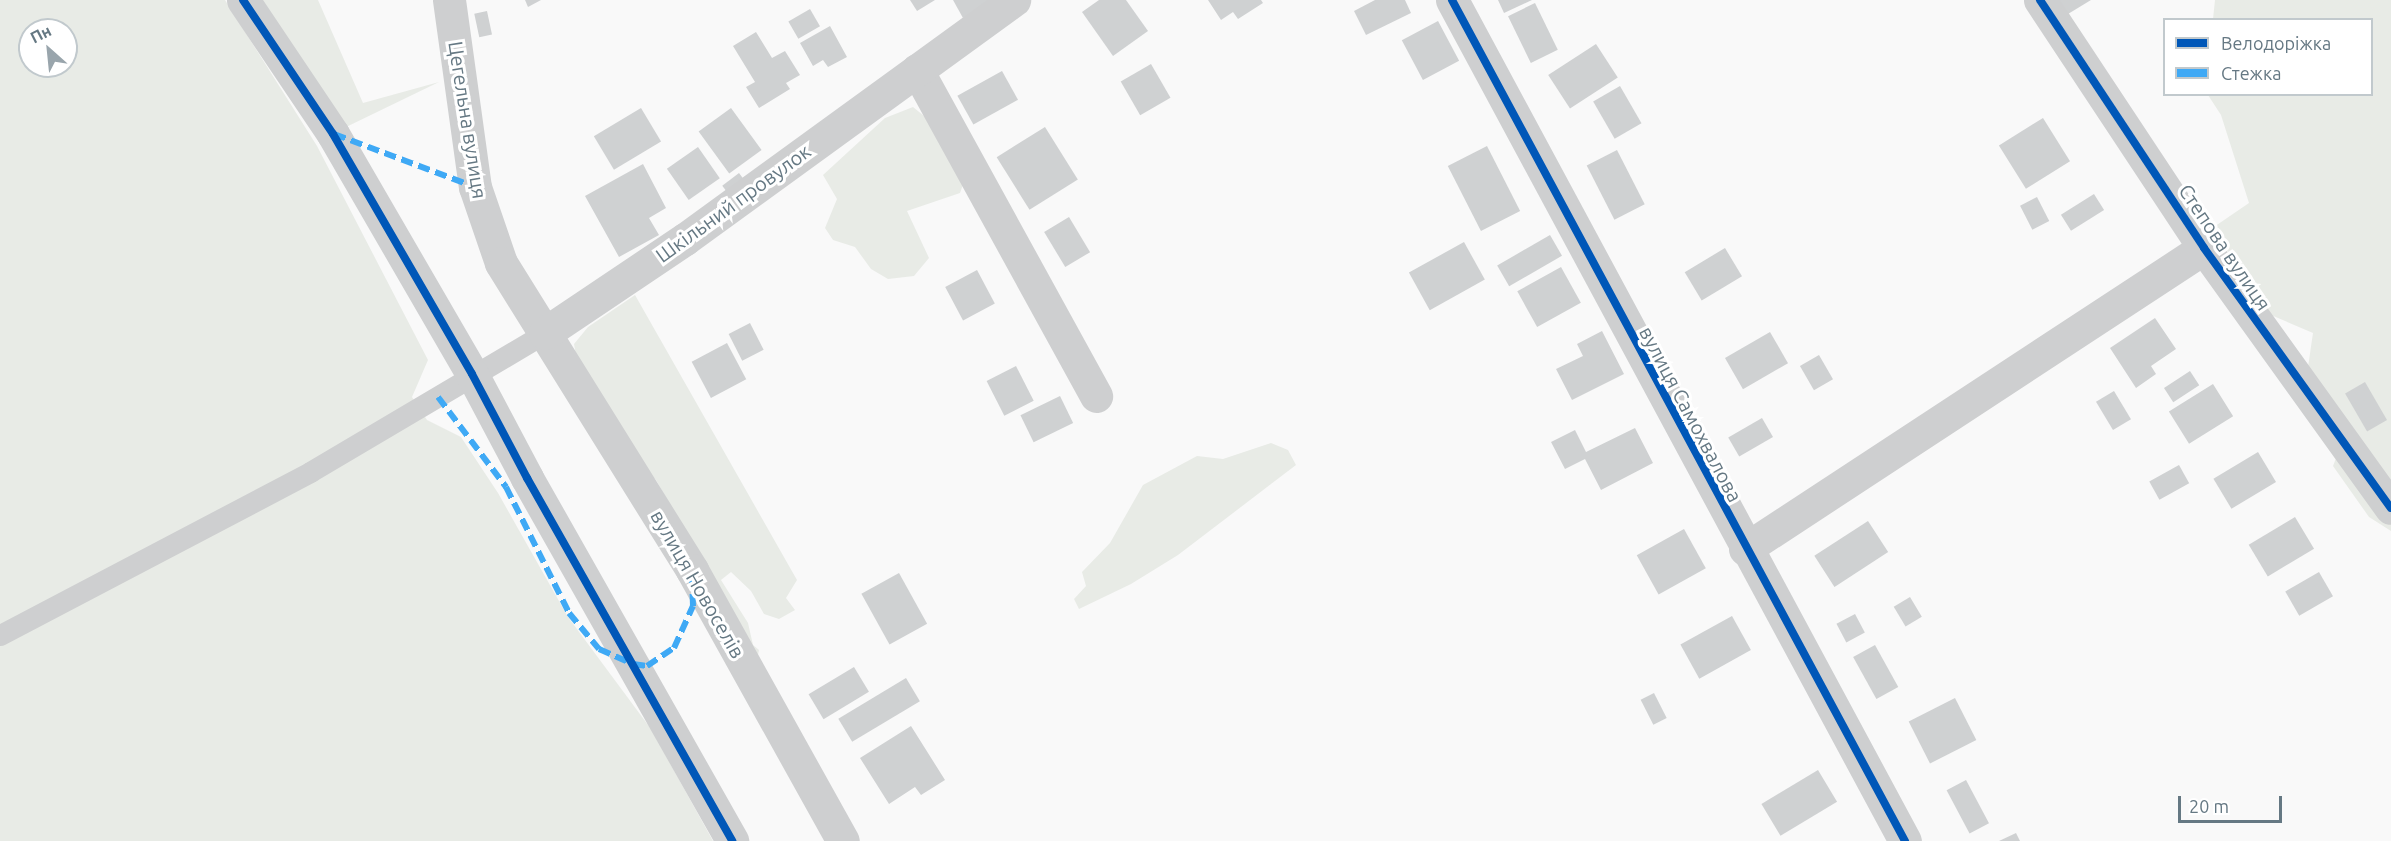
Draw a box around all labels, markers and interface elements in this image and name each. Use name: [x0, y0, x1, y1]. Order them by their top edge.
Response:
north arrow: [18, 18, 78, 78]
legend: [2163, 18, 2373, 96]
text: Пн: [27, 21, 54, 47]
text: Велодоріжка: [2221, 33, 2331, 53]
street label: Цегельна вулиця: [444, 40, 492, 200]
text: Стежка: [2221, 63, 2281, 83]
street label: Шкільний провулок: [651, 139, 815, 267]
street label: Степова вулиця: [2174, 179, 2276, 315]
street label: вулиця Самохвалова: [1634, 322, 1748, 506]
street label: вулиця Новоселів: [646, 506, 750, 662]
scale bar: [2181, 784, 2284, 822]
text: 20 m: [2189, 796, 2229, 816]

